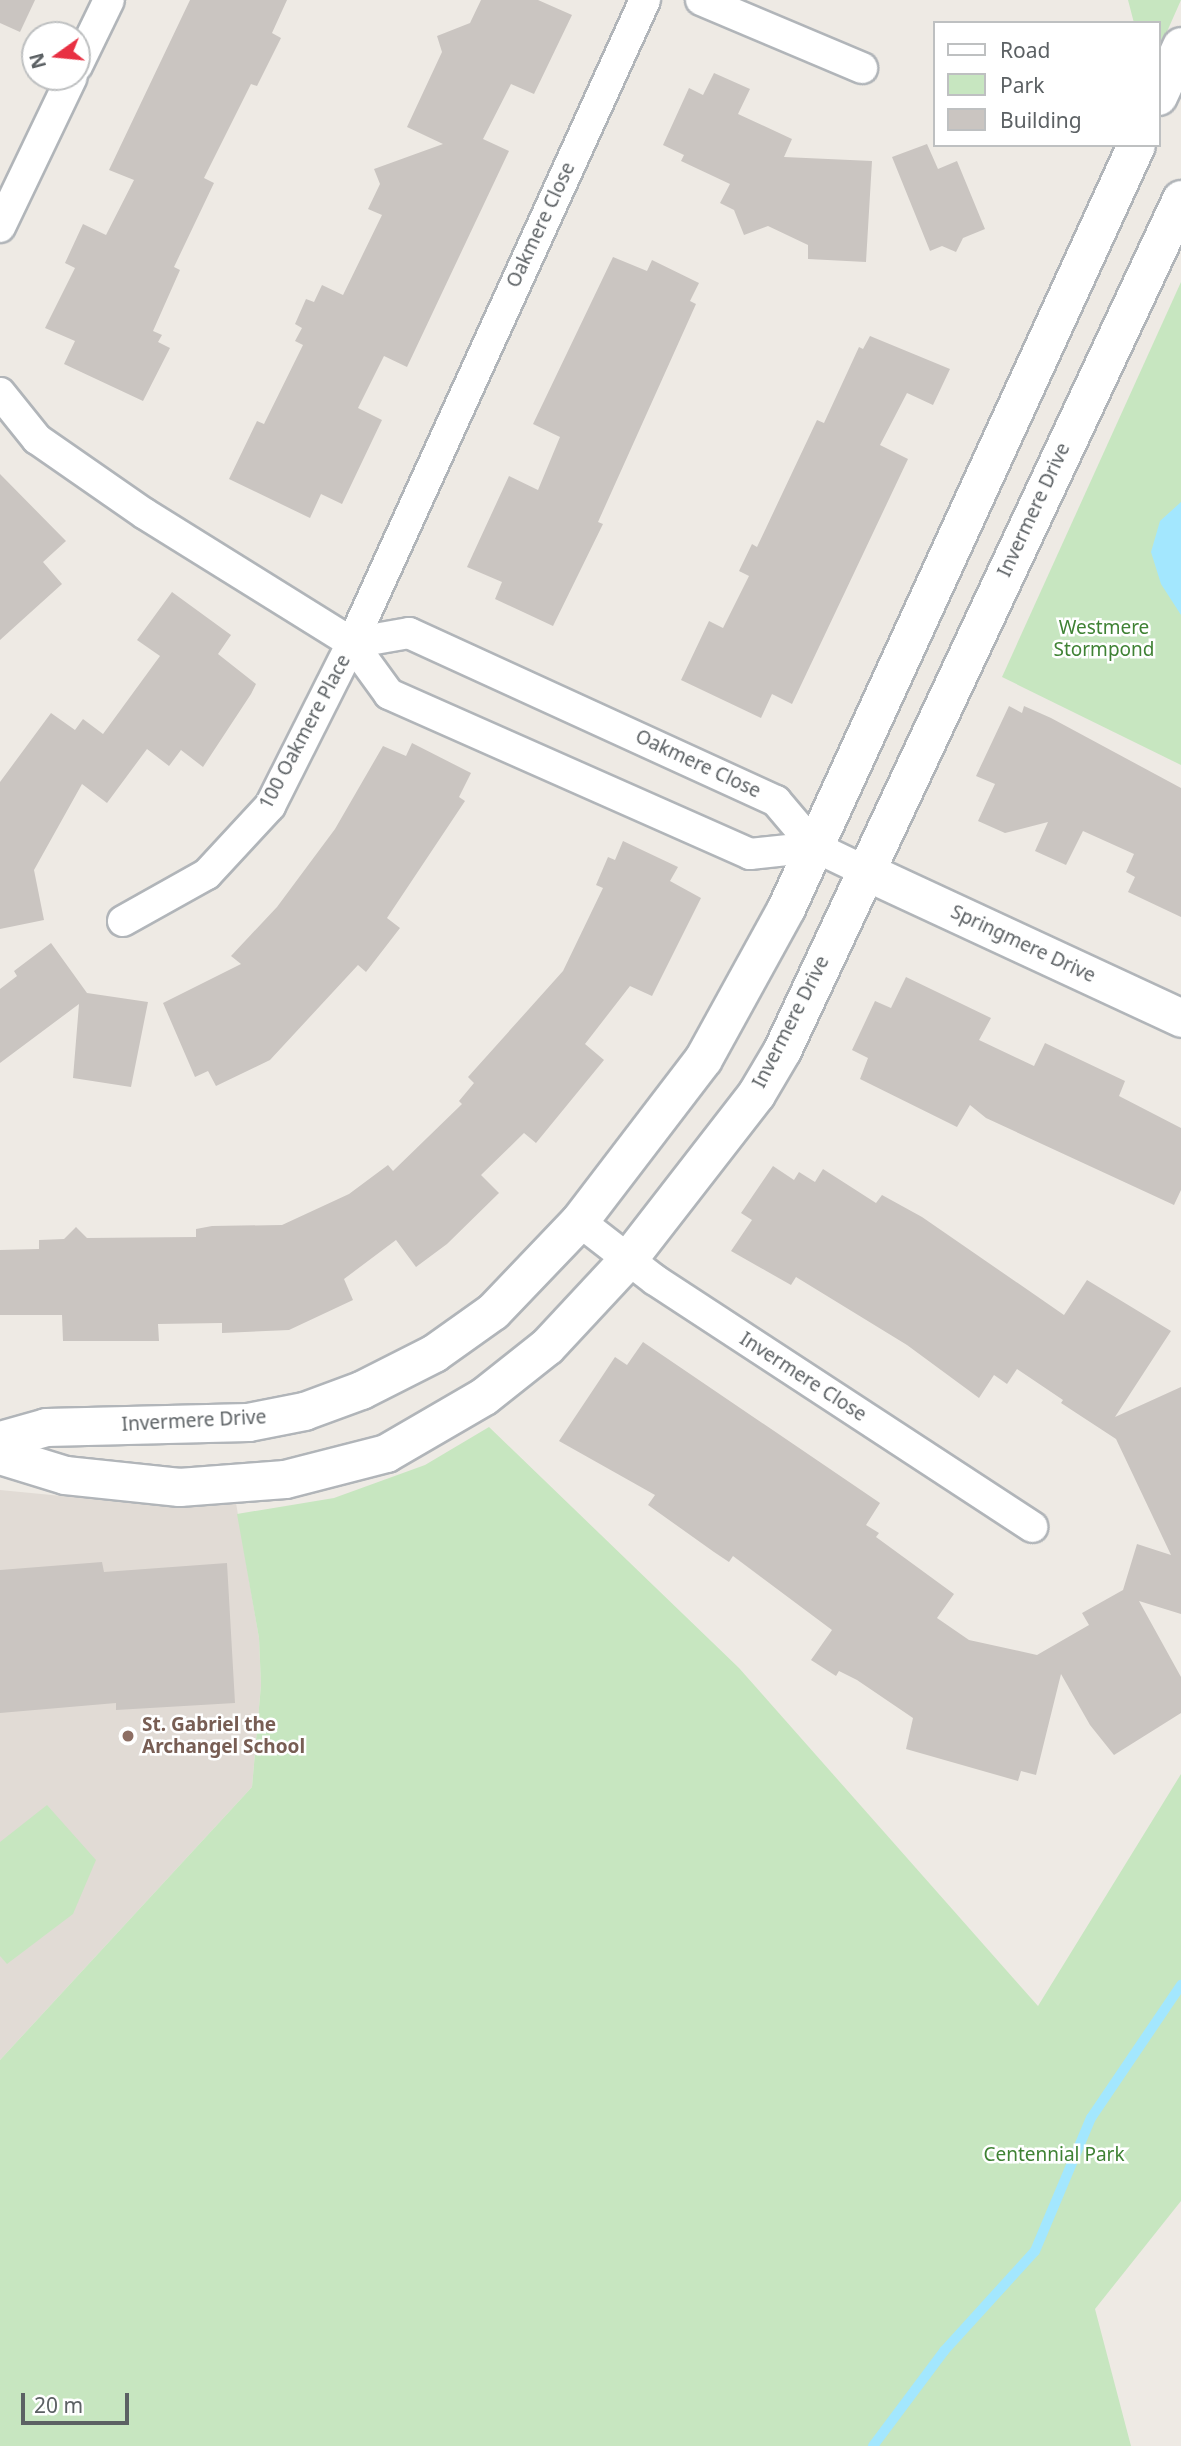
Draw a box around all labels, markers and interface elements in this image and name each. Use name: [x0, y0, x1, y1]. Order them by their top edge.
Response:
north arrow: [21, 21, 91, 91]
legend: [932, 21, 1160, 147]
text: Road: [1000, 36, 1050, 64]
text: N: [23, 50, 52, 72]
text: Park: [1000, 71, 1044, 99]
text: Building: [1000, 106, 1082, 134]
street label: Oakmere Close: [502, 159, 580, 291]
street label: Invermere Drive: [993, 439, 1075, 581]
park label: Westmere Stormpond: [1053, 617, 1155, 661]
street label: 100 Oakmere Place: [255, 651, 355, 813]
street label: Oakmere Close: [632, 725, 764, 803]
street label: Springmere Drive: [947, 901, 1099, 987]
street label: Invermere Drive: [748, 952, 834, 1092]
street label: Invermere Close: [735, 1328, 871, 1426]
street label: Invermere Drive: [121, 1406, 267, 1436]
place label: St. Gabriel the Archangel School: [142, 1714, 305, 1758]
marker: St. Gabriel the Archangel School: [120, 1728, 136, 1744]
park label: Centennial Park: [983, 2144, 1125, 2166]
scale bar: [24, 2380, 133, 2424]
text: 20 m: [34, 2391, 83, 2419]

